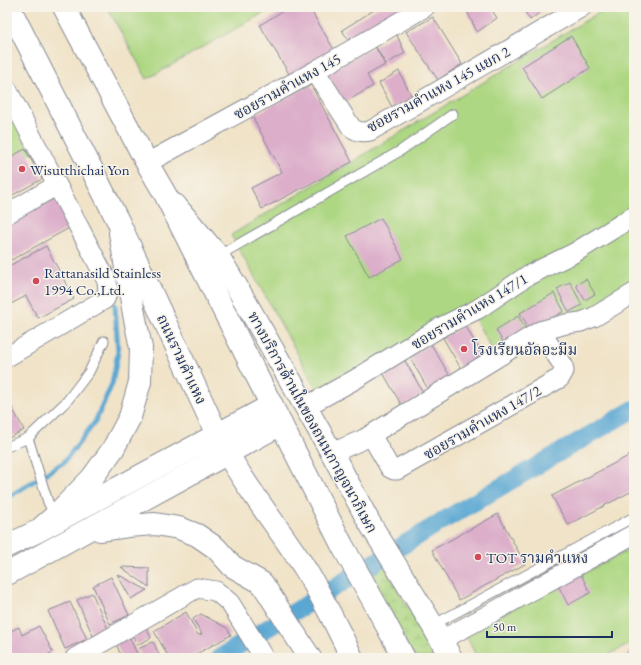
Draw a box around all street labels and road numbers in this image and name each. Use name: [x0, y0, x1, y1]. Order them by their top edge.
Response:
street label: ซอยรามคำแหง 145 แยก 2: [363, 41, 514, 136]
street label: ซอยรามคำแหง 145: [230, 49, 344, 123]
street label: ซอยรามคำแหง 147/1: [407, 269, 531, 353]
street label: ทางบริการด้านในของถนนกาญจนาภิเษก: [244, 307, 383, 536]
street label: ถนนรามคำแหง: [153, 311, 211, 407]
street label: ซอยรามคำแหง 147/2: [420, 380, 545, 463]

